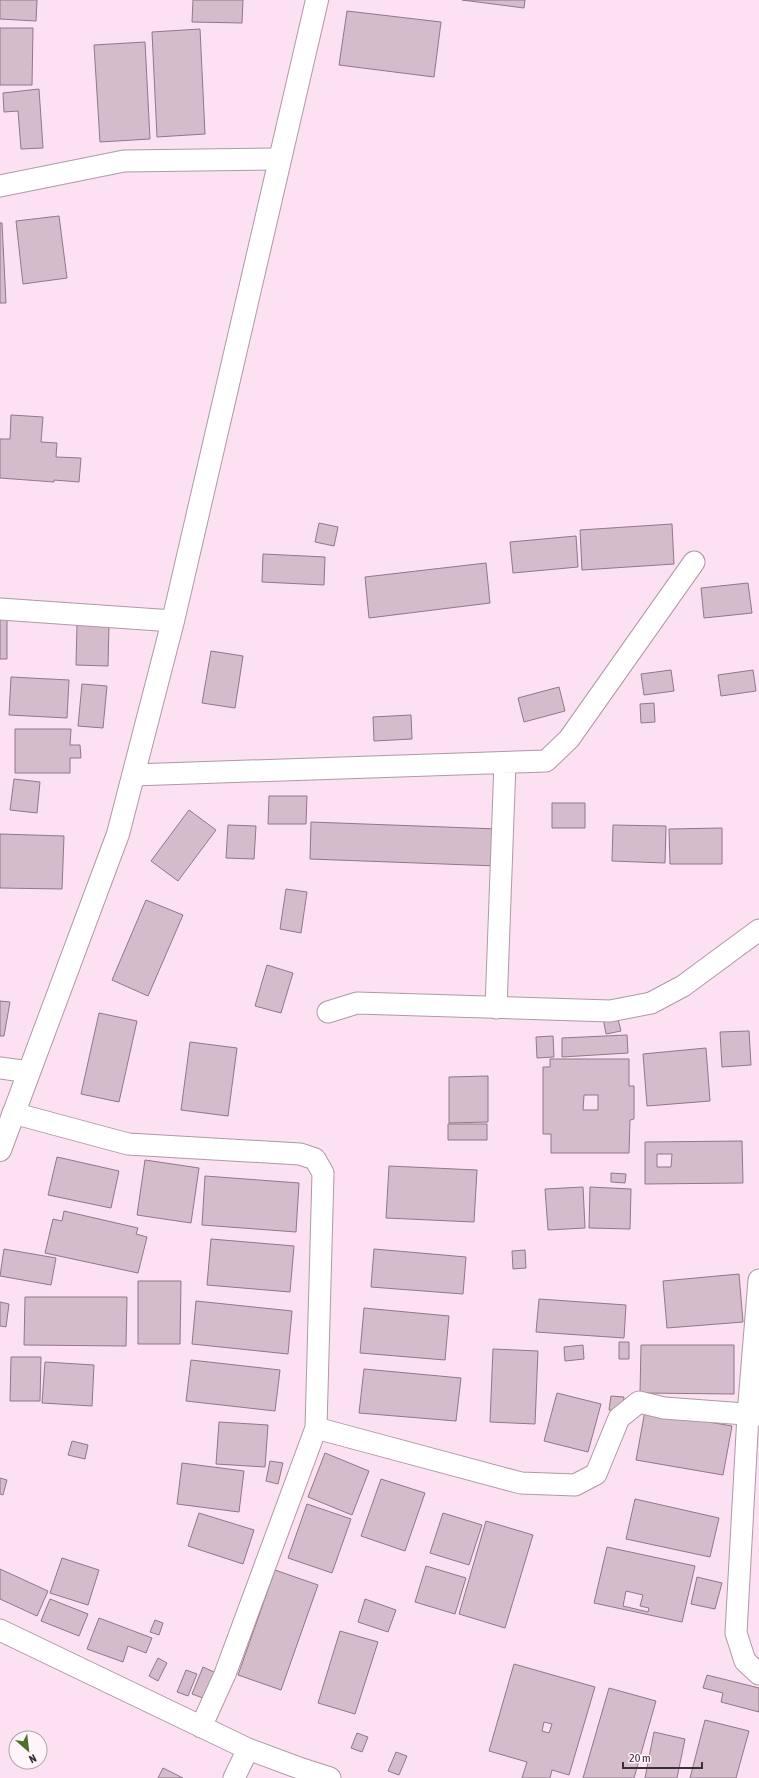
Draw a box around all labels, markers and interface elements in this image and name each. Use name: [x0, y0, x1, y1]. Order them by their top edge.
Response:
north arrow: [8, 1730, 48, 1770]
scale bar: [623, 1744, 702, 1770]
text: 20 m: [629, 1751, 651, 1765]
text: N: [27, 1752, 38, 1766]

